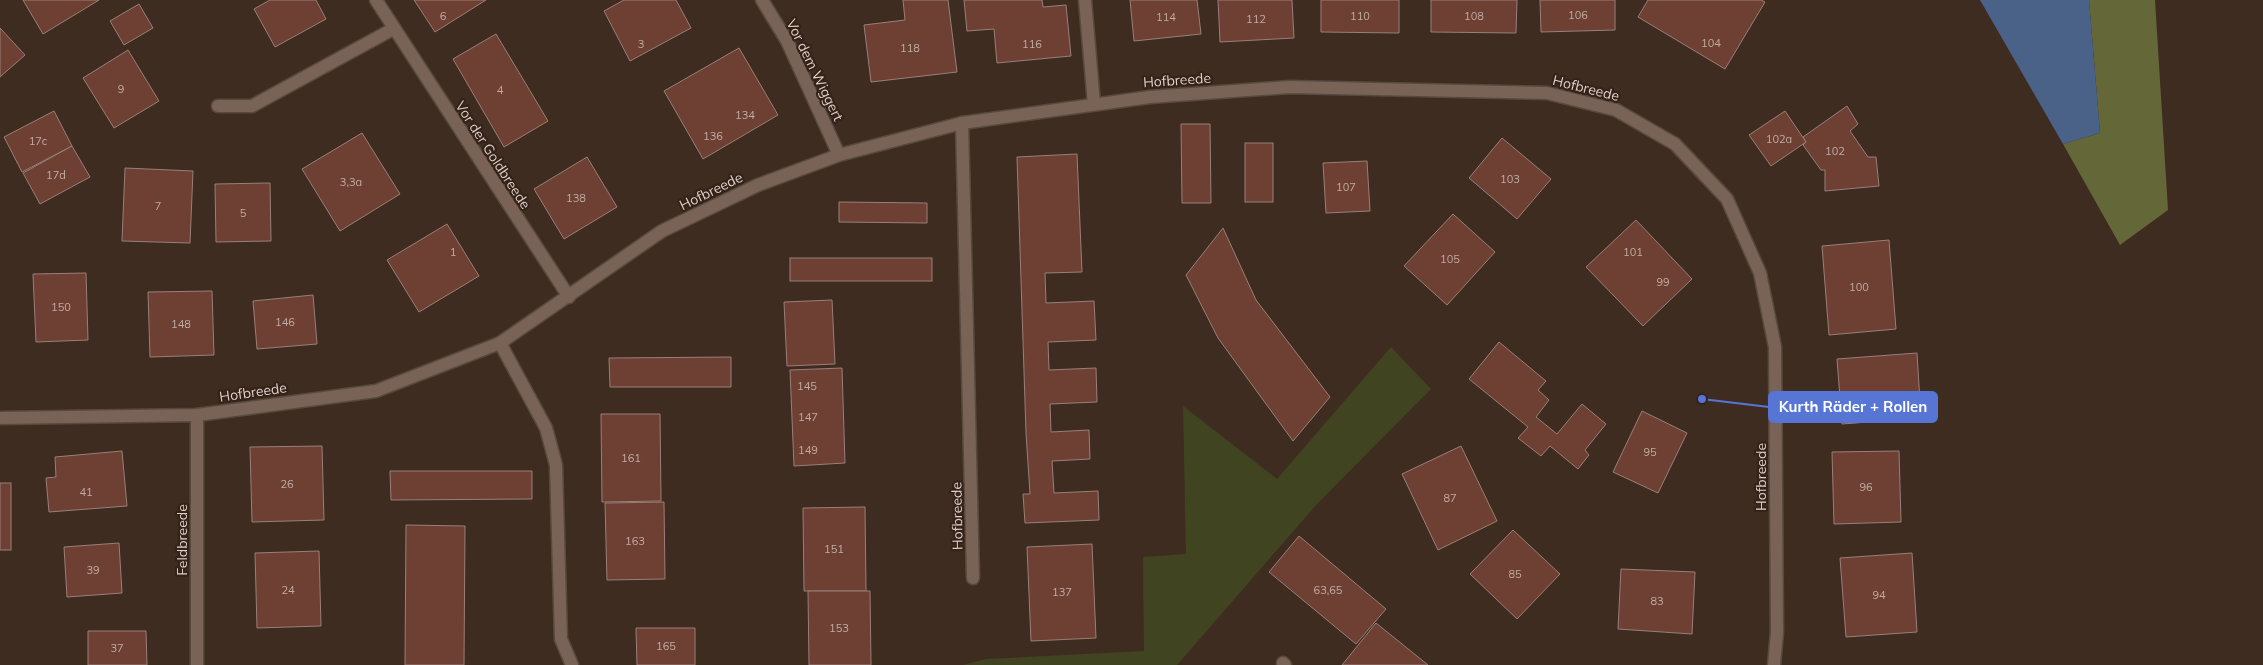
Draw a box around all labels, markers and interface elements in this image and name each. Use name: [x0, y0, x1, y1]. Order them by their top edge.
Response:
house number: 106: [1568, 8, 1588, 22]
house number: 6: [440, 9, 447, 23]
house number: 110: [1350, 9, 1370, 23]
house number: 108: [1464, 9, 1484, 23]
house number: 114: [1156, 10, 1176, 24]
house number: 112: [1246, 12, 1266, 26]
street label: Vor dem Wiggert: [782, 16, 848, 124]
house number: 104: [1701, 36, 1721, 50]
house number: 3: [638, 37, 644, 51]
house number: 116: [1022, 37, 1042, 51]
house number: 118: [900, 41, 920, 55]
street label: Hofbreede: [1142, 69, 1212, 91]
street label: Hofbreede: [1551, 71, 1621, 105]
house number: 9: [118, 82, 124, 96]
house number: 4: [497, 83, 504, 97]
street label: Vor der Goldbreede: [451, 98, 535, 212]
house number: 134: [735, 108, 755, 122]
house number: 136: [703, 129, 723, 143]
house number: 102a: [1766, 132, 1792, 146]
house number: 17c: [29, 134, 48, 148]
house number: 102: [1825, 144, 1845, 158]
house number: 17d: [46, 168, 66, 182]
street label: Hofbreede: [676, 168, 746, 214]
house number: 103: [1500, 172, 1520, 186]
house number: 3,3a: [340, 175, 362, 189]
house number: 107: [1336, 180, 1356, 194]
house number: 138: [566, 191, 586, 205]
house number: 7: [155, 199, 161, 213]
house number: 5: [240, 206, 247, 220]
house number: 1: [450, 245, 456, 259]
house number: 101: [1623, 245, 1643, 259]
house number: 105: [1440, 252, 1460, 266]
house number: 99: [1656, 275, 1670, 289]
house number: 100: [1849, 280, 1869, 294]
house number: 150: [51, 300, 71, 314]
house number: 146: [275, 315, 295, 329]
house number: 148: [171, 317, 191, 331]
street label: Hofbreede: [218, 378, 288, 406]
house number: 145: [797, 379, 817, 393]
callout: Kurth Räder + Rollen: [1769, 392, 1937, 422]
text: Kurth Räder + Rollen: [1779, 397, 1927, 416]
house number: 147: [798, 410, 818, 424]
house number: 149: [798, 443, 818, 457]
street label: Hofbreede: [1752, 443, 1770, 511]
house number: 95: [1643, 445, 1657, 459]
house number: 161: [621, 451, 641, 465]
house number: 26: [280, 477, 294, 491]
house number: 96: [1859, 480, 1873, 494]
street label: Hofbreede: [947, 482, 967, 550]
house number: 41: [79, 485, 93, 499]
house number: 87: [1443, 491, 1457, 505]
street label: Feldbreede: [173, 504, 191, 576]
house number: 163: [625, 534, 645, 548]
house number: 151: [824, 542, 844, 556]
house number: 39: [86, 563, 100, 577]
house number: 85: [1508, 567, 1522, 581]
house number: 24: [281, 583, 295, 597]
house number: 63,65: [1314, 583, 1343, 597]
house number: 137: [1052, 585, 1072, 599]
house number: 94: [1872, 588, 1886, 602]
house number: 83: [1650, 594, 1664, 608]
house number: 153: [829, 621, 849, 635]
house number: 165: [656, 639, 676, 653]
house number: 37: [110, 641, 124, 655]

